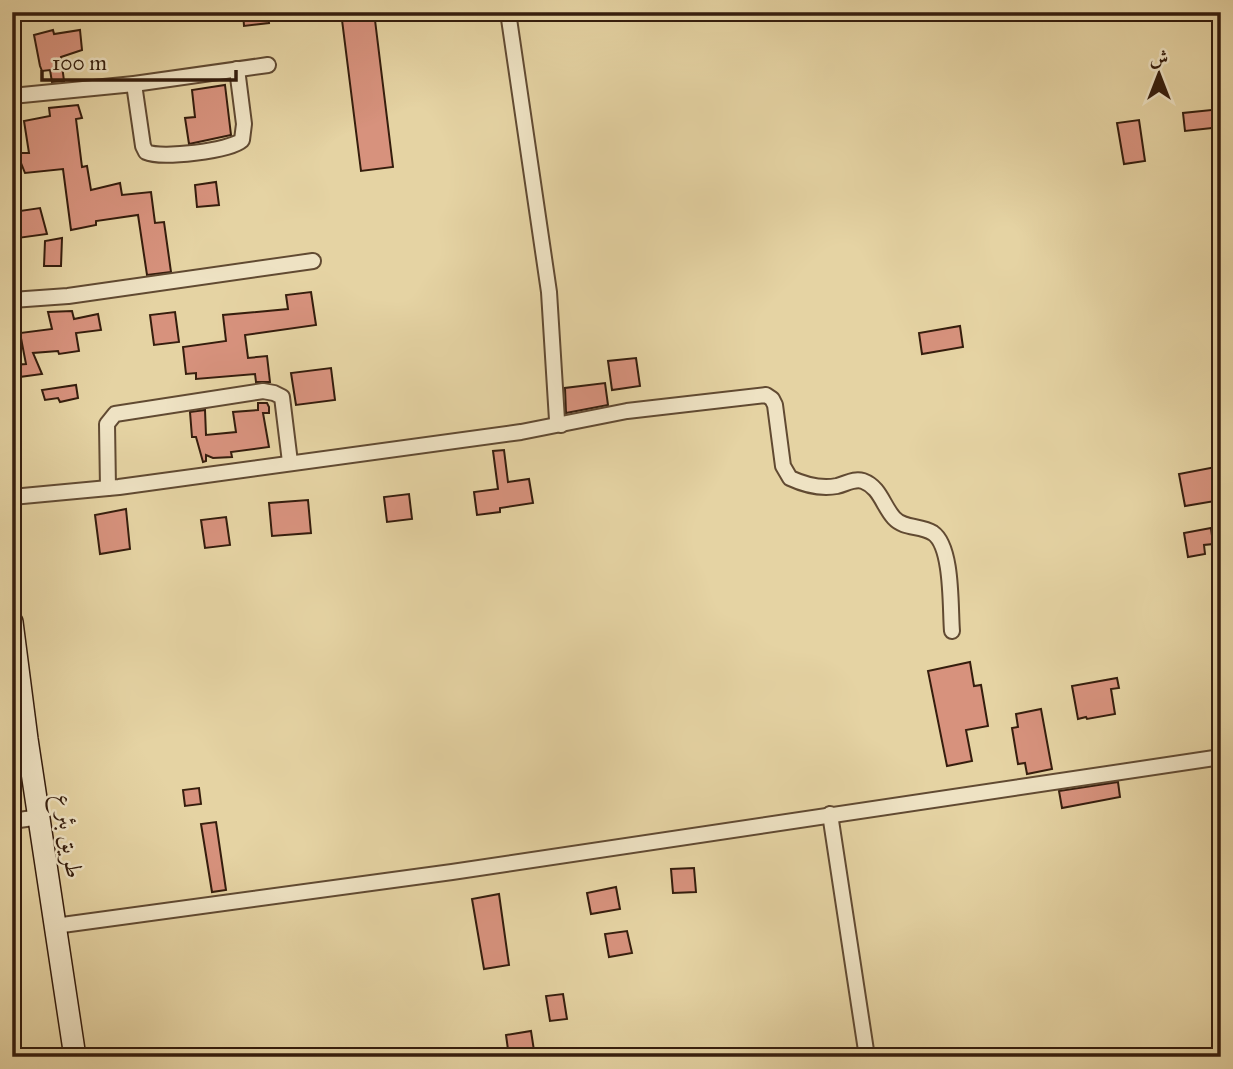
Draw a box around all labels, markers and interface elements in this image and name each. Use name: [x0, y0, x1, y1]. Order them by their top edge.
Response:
scale bar: [42, 38, 236, 82]
north arrow: [1124, 38, 1194, 108]
text: ش: [1150, 46, 1168, 69]
text: 100 m: [52, 50, 107, 76]
street label: طريق بئر ع: [43, 792, 90, 881]

